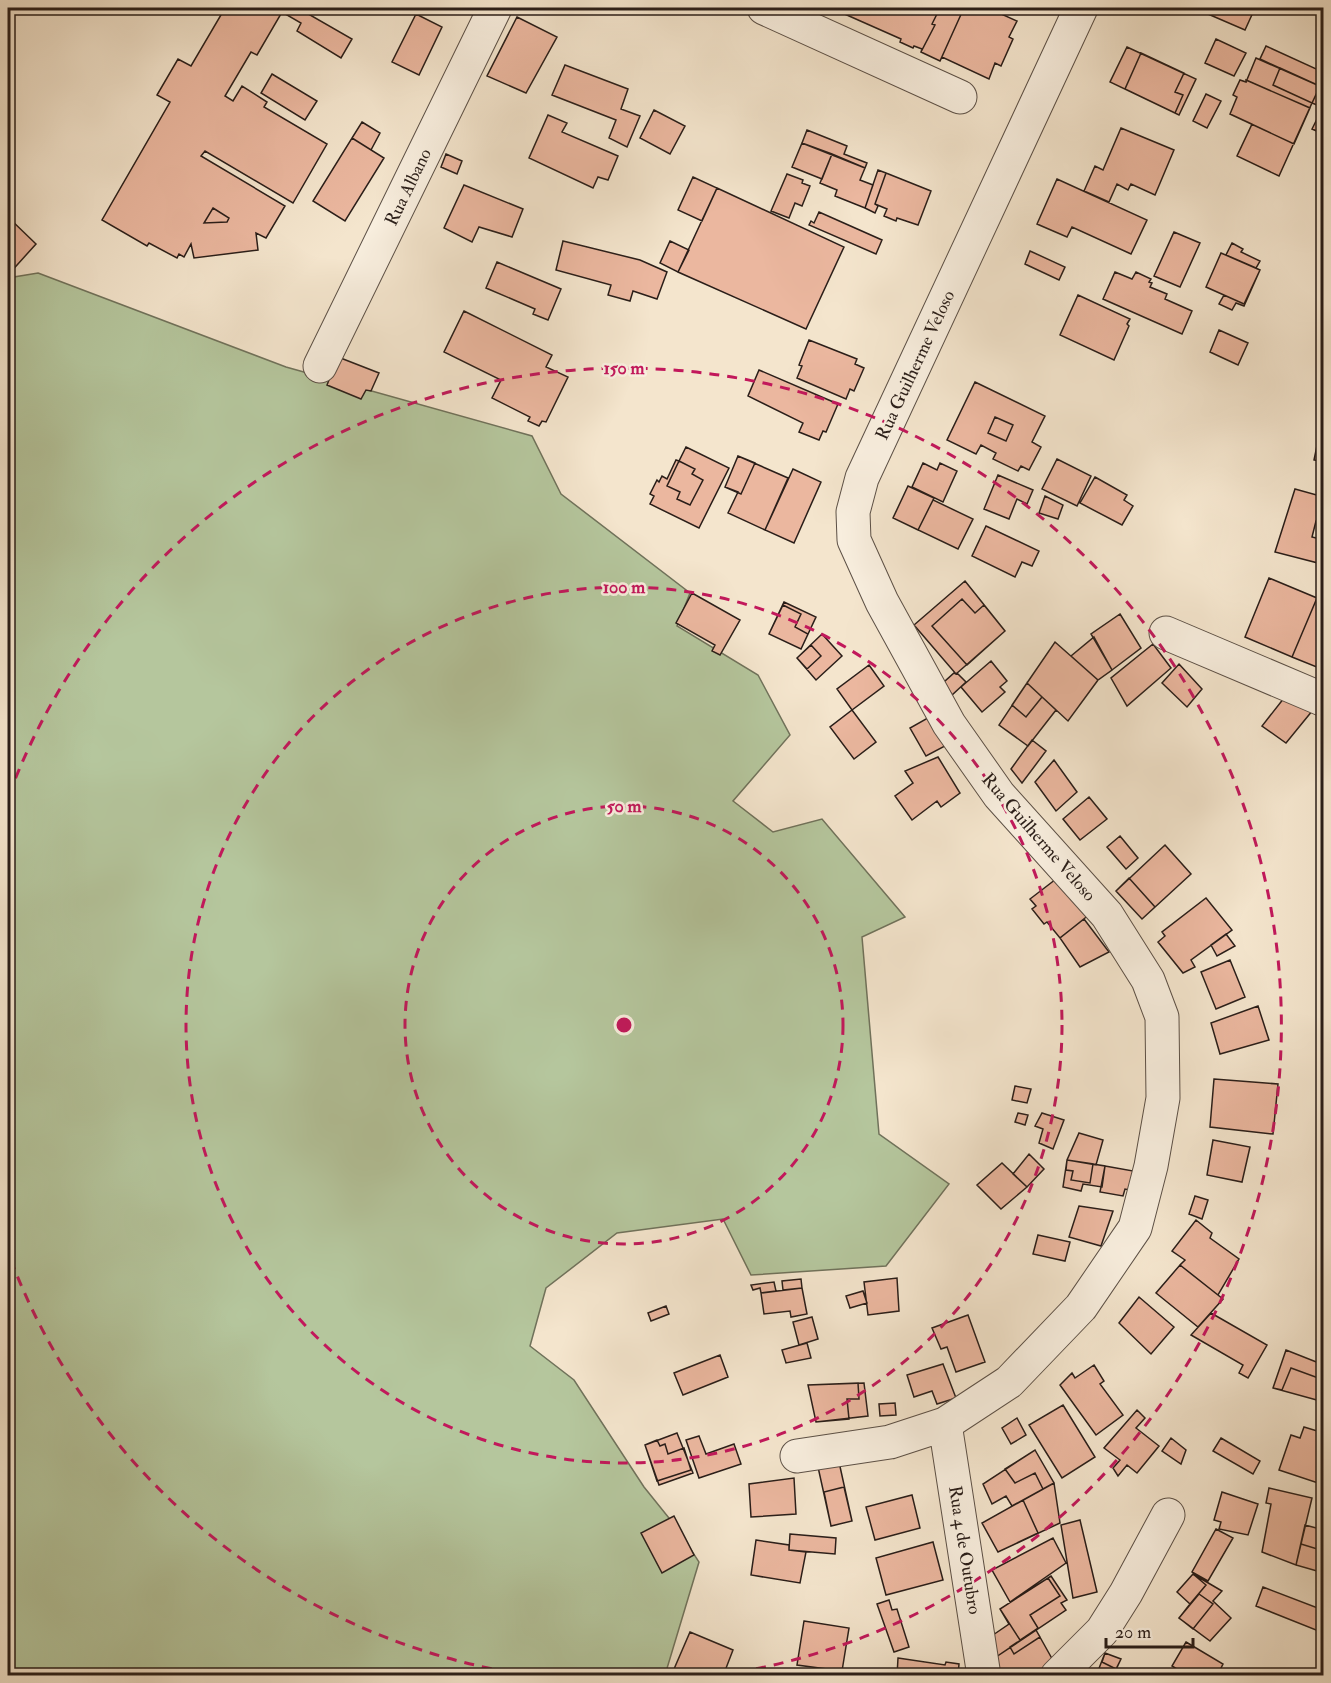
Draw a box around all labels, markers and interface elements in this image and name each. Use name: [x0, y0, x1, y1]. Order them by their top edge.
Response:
street label: Rua Albano: [380, 144, 437, 230]
street label: Rua Guilherme Veloso: [871, 286, 960, 444]
text: 150 m: [603, 357, 646, 380]
text: 100 m: [603, 576, 646, 599]
street label: Rua Guilherme Veloso: [977, 768, 1101, 907]
text: 50 m: [607, 795, 642, 818]
centre of rings: [614, 1015, 634, 1035]
street label: Rua 4 de Outubro: [943, 1484, 986, 1616]
scale bar: [1106, 1611, 1193, 1649]
text: 20 m: [1115, 1621, 1151, 1644]

